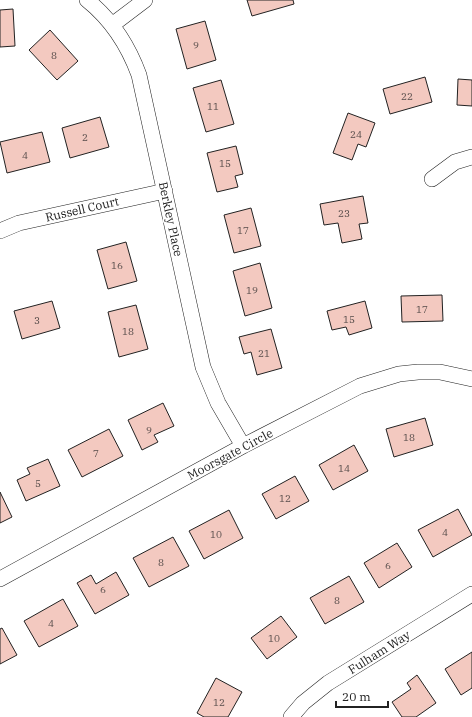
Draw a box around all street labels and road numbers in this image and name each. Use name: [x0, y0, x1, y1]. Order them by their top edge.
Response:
street label: Berkley Place: [156, 180, 186, 258]
street label: Russell Court: [44, 193, 120, 225]
street label: Moorsgate Circle: [185, 425, 275, 483]
street label: Fulham Way: [345, 627, 413, 677]

